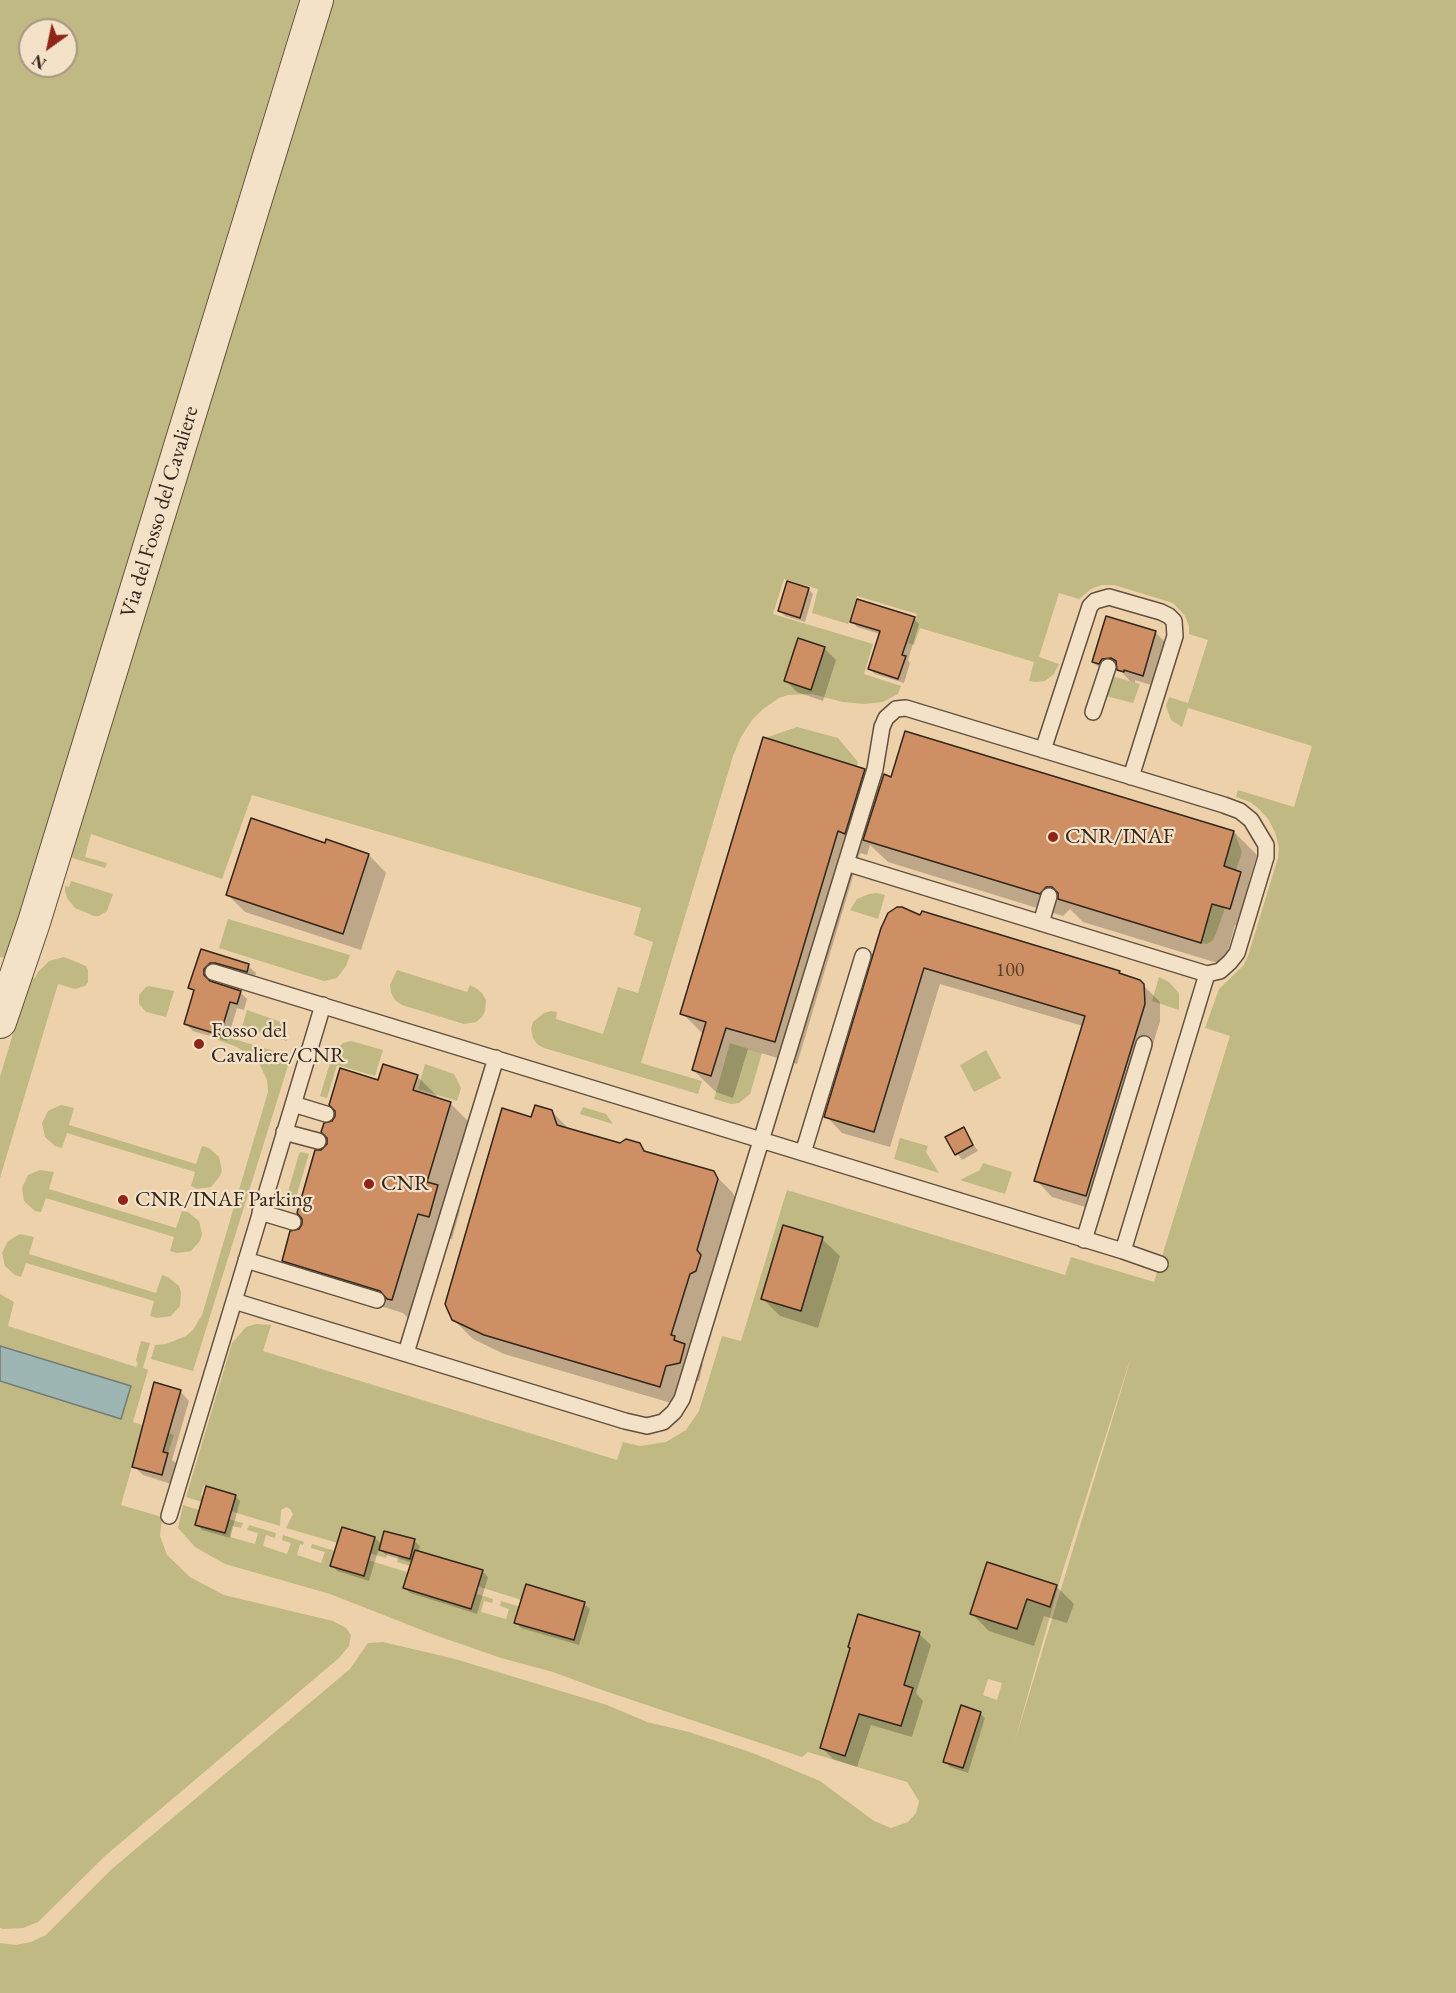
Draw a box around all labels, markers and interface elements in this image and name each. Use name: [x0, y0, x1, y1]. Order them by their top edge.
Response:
north arrow: [18, 18, 78, 78]
text: N: [28, 50, 50, 74]
street label: Via del Fosso del Cavaliere: [115, 403, 205, 621]
place label: CNR/INAF: [1065, 824, 1174, 850]
marker: CNR/INAF: [1046, 830, 1060, 844]
house number: 100: [996, 959, 1024, 983]
place label: Fosso del Cavaliere/CNR: [211, 1018, 346, 1070]
marker: Fosso del Cavaliere/CNR: [192, 1037, 206, 1051]
place label: CNR: [381, 1171, 430, 1197]
marker: CNR: [362, 1177, 376, 1191]
place label: CNR/INAF Parking: [135, 1187, 312, 1213]
marker: CNR/INAF Parking: [116, 1193, 130, 1207]

